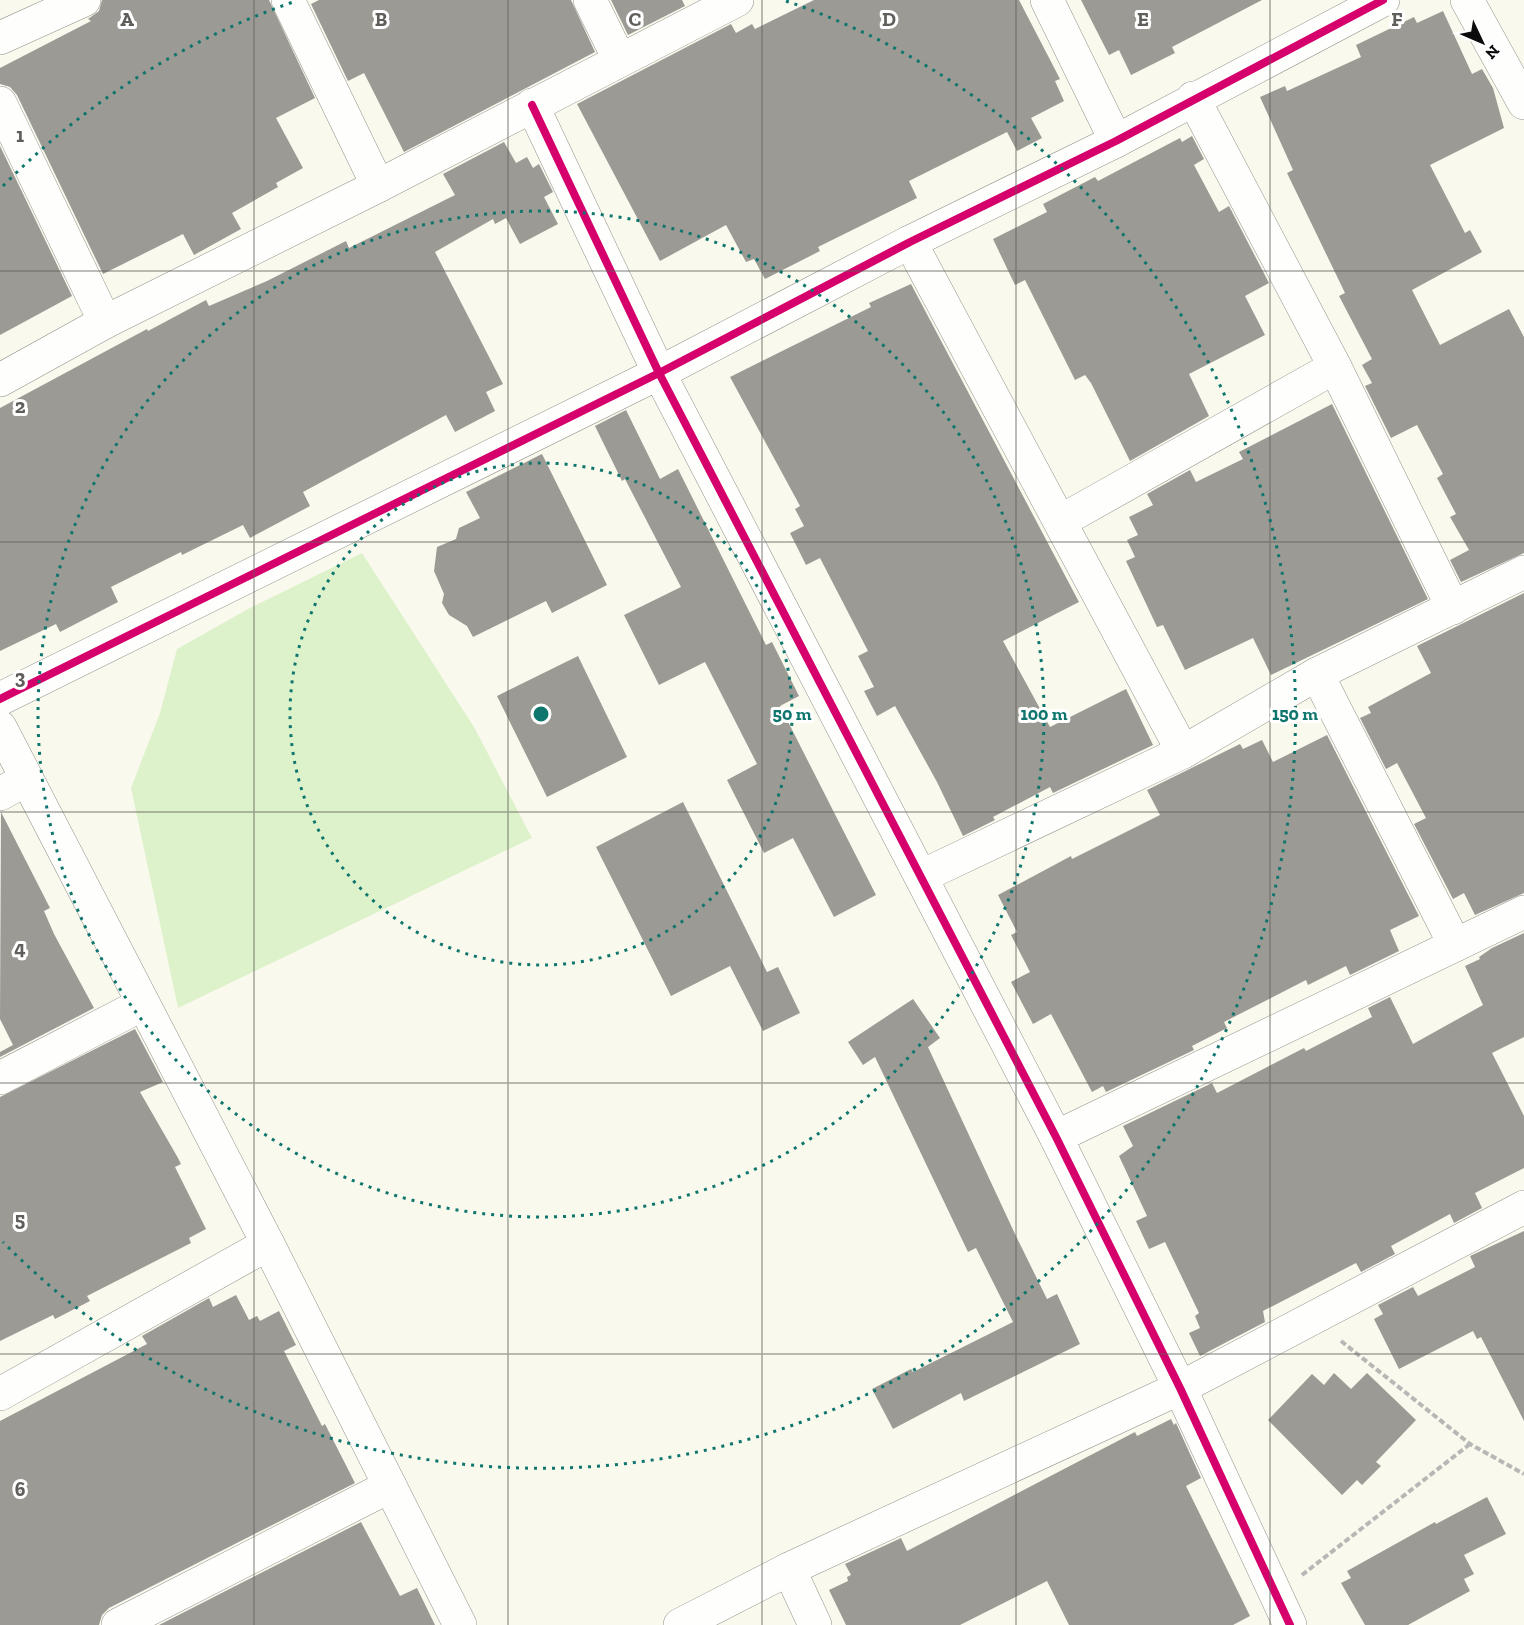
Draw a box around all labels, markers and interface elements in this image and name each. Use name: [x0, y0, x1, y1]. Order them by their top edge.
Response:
text: A: [120, 7, 134, 31]
text: B: [375, 7, 387, 31]
text: C: [629, 7, 642, 31]
text: D: [882, 7, 896, 31]
text: E: [1137, 7, 1149, 31]
text: F: [1391, 7, 1403, 31]
north arrow: [1452, 12, 1512, 72]
text: N: [1481, 41, 1503, 63]
text: 1: [16, 123, 24, 147]
text: 2: [15, 394, 26, 418]
text: 3: [15, 665, 26, 689]
text: 50 m: [773, 703, 812, 725]
text: 100 m: [1020, 703, 1068, 725]
text: 150 m: [1272, 703, 1318, 725]
centre of rings: [531, 704, 551, 724]
text: 4: [14, 936, 26, 960]
text: 5: [15, 1207, 25, 1231]
text: 6: [15, 1477, 26, 1501]

